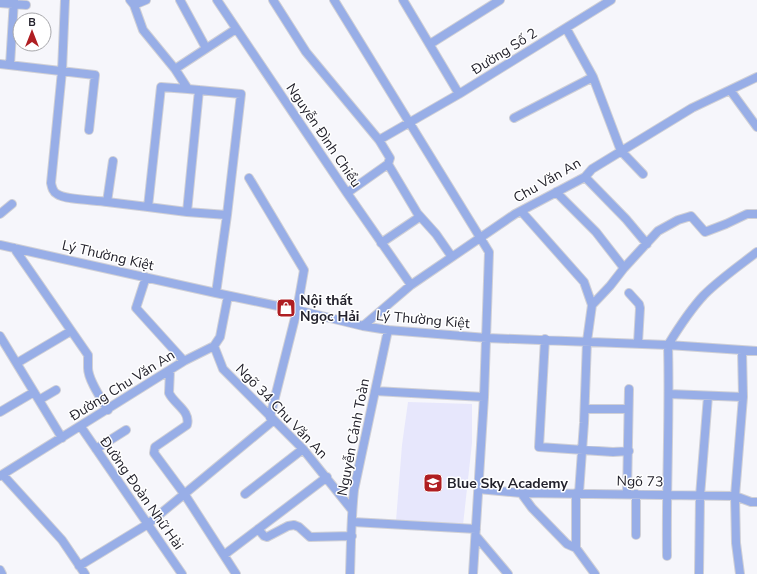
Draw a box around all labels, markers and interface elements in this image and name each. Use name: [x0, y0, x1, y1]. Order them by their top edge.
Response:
north arrow: [12, 12, 52, 52]
text: B: [28, 15, 36, 30]
street label: Đường Số 2: [467, 24, 541, 80]
street label: Nguyễn Đình Chiểu: [282, 80, 365, 191]
street label: Chu Văn An: [510, 154, 584, 207]
street label: Lý Thường Kiệt: [60, 236, 156, 275]
place label: Nội thất Ngọc Hải: [300, 291, 359, 326]
shop icon: Nội thất Ngọc Hải: [275, 297, 297, 319]
street label: Lý Thường Kiệt: [375, 306, 471, 333]
street label: Đường Chu Văn An: [65, 345, 178, 426]
street label: Ngõ 34 Chu Văn An: [231, 360, 332, 463]
street label: Nguyễn Cảnh Toàn: [333, 377, 374, 497]
street label: Đường Đoàn Nhữ Hài: [95, 432, 188, 554]
school or university icon: Blue Sky Academy: [422, 472, 444, 494]
street label: Ngõ 73: [616, 472, 664, 491]
place label: Blue Sky Academy: [447, 474, 569, 493]

